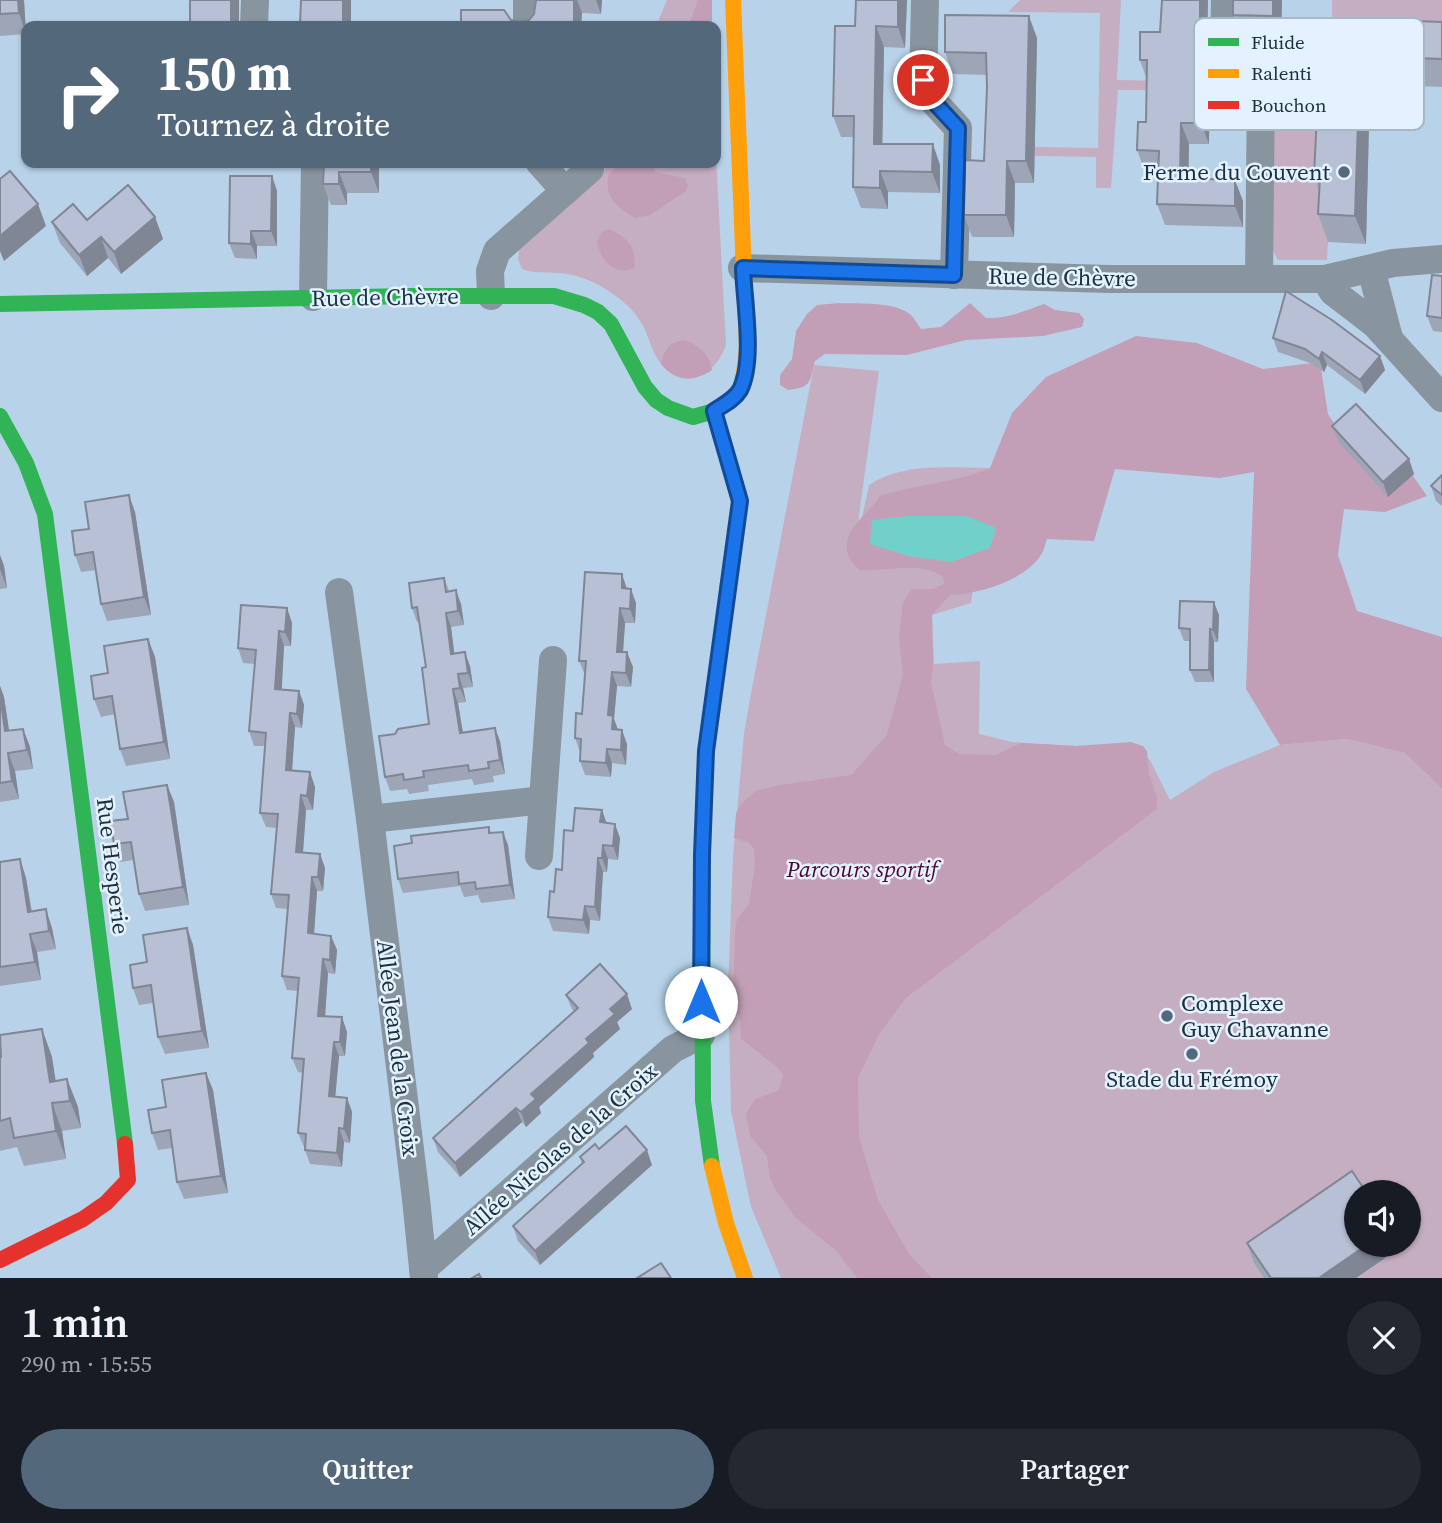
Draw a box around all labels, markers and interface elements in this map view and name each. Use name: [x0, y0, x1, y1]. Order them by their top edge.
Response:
legend: [1194, 18, 1424, 130]
text: Fluide: [1251, 29, 1305, 55]
text: 150 m: [157, 39, 292, 106]
icon: right: [42, 49, 133, 140]
pin: [893, 50, 953, 110]
text: Ralenti: [1251, 60, 1312, 86]
icon: arrive: [904, 61, 942, 99]
text: Bouchon: [1251, 92, 1327, 118]
text: Tournez à droite: [157, 103, 390, 147]
place label: Ferme du Couvent: [1143, 156, 1331, 188]
marker: Ferme du Couvent: [1336, 164, 1352, 180]
street label: Rue de Chèvre: [988, 260, 1136, 294]
street label: Rue de Chèvre: [311, 280, 459, 314]
street label: Rue Hesperie: [89, 796, 137, 936]
park label: Parcours sportif: [786, 853, 942, 885]
street label: Allée Jean de la Croix: [369, 938, 427, 1158]
position arrow: [664, 965, 738, 1039]
place label: Complexe Guy Chavanne: [1181, 987, 1329, 1045]
marker: Complexe Guy Chavanne: [1159, 1008, 1175, 1024]
marker: Stade du Frémoy: [1184, 1046, 1200, 1062]
street label: Allée Nicolas de la Croix: [456, 1055, 664, 1243]
place label: Stade du Frémoy: [1106, 1063, 1278, 1095]
map controls: [1344, 1180, 1421, 1257]
button: sound: [1344, 1180, 1421, 1257]
text: 1 min: [21, 1293, 129, 1351]
button: close: [1347, 1301, 1421, 1375]
text: 290 m · 15:55: [21, 1348, 152, 1380]
button: Quitter: [21, 1429, 714, 1509]
button: Partager: [728, 1429, 1421, 1509]

